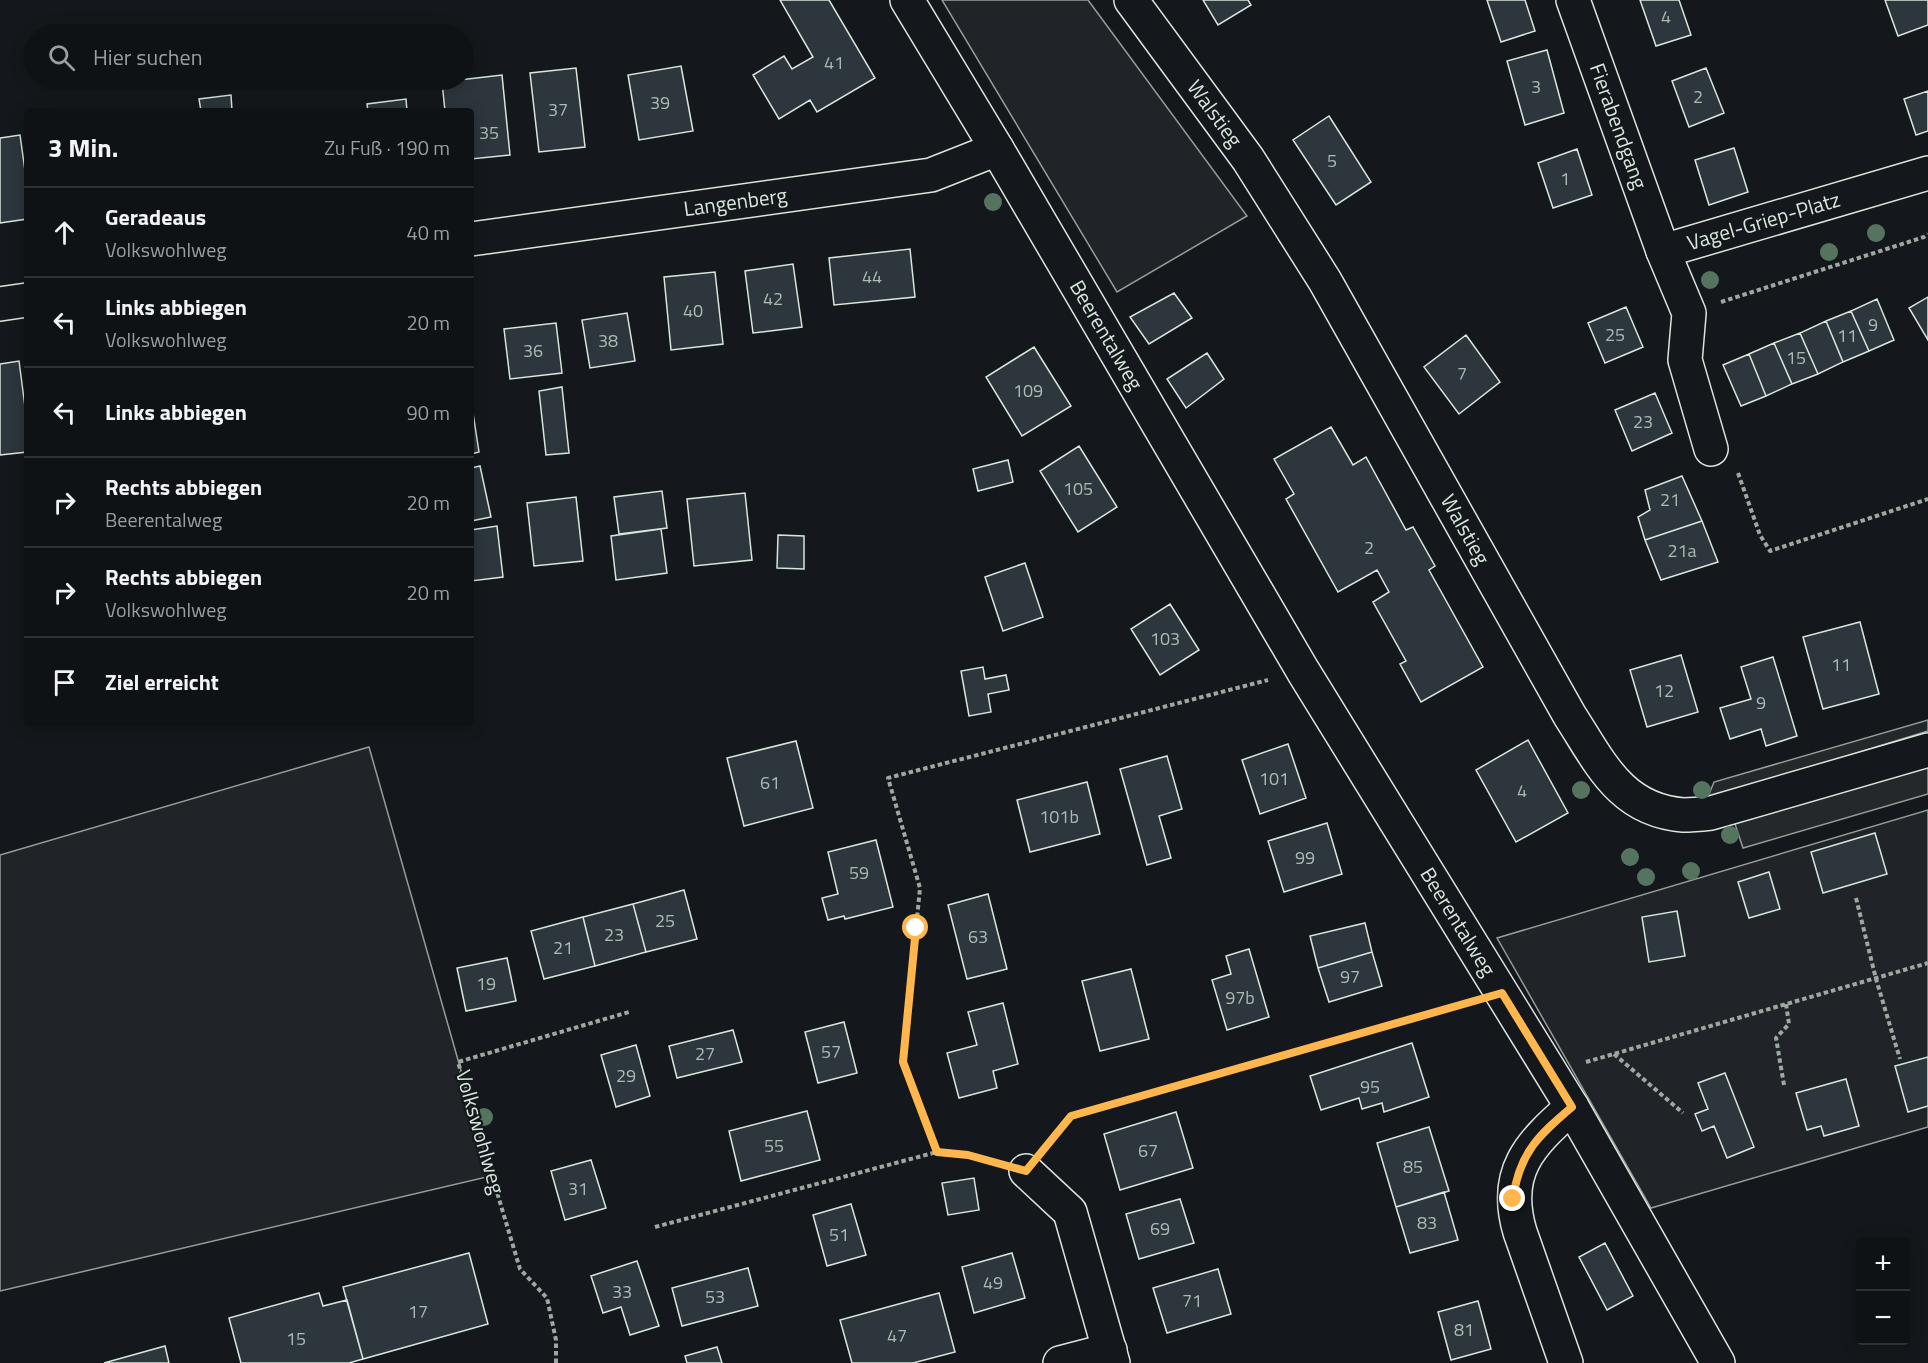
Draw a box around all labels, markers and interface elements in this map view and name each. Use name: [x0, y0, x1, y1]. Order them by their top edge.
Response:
house number: 4: [1661, 3, 1671, 30]
search box: [24, 24, 474, 90]
text: Hier suchen: [93, 40, 202, 74]
icon: search: [45, 41, 78, 74]
house number: 41: [824, 49, 844, 76]
street label: Fierabendgang: [1582, 58, 1656, 193]
street label: Walstieg: [1180, 73, 1251, 154]
house number: 3: [1531, 73, 1541, 100]
house number: 2: [1693, 83, 1703, 110]
house number: 39: [650, 89, 670, 116]
house number: 37: [548, 96, 568, 123]
house number: 35: [479, 119, 499, 146]
text: 3 Min.: [48, 128, 118, 167]
text: Zu Fuß · 190 m: [324, 132, 450, 163]
house number: 5: [1327, 147, 1337, 174]
house number: 1: [1560, 165, 1570, 192]
street label: Langenberg: [682, 178, 789, 224]
street label: Vagel-Griep-Platz: [1683, 183, 1844, 258]
text: Geradeaus: [105, 200, 206, 234]
icon: ahead: [48, 216, 81, 249]
text: 40 m: [406, 217, 450, 248]
text: Volkswohlweg: [105, 234, 227, 265]
house number: 44: [862, 263, 882, 290]
street label: Beerentalweg: [1062, 274, 1152, 396]
house number: 42: [763, 285, 783, 312]
text: Links abbiegen: [105, 290, 247, 324]
house number: 40: [683, 297, 703, 324]
icon: left: [48, 306, 81, 339]
text: 20 m: [406, 307, 450, 338]
house number: 9: [1868, 311, 1878, 338]
house number: 25: [1605, 321, 1625, 348]
house number: 11: [1837, 322, 1857, 349]
text: Volkswohlweg: [105, 324, 227, 355]
house number: 38: [598, 327, 618, 354]
house number: 36: [523, 337, 543, 364]
house number: 15: [1786, 344, 1806, 371]
house number: 7: [1457, 360, 1467, 387]
house number: 109: [1013, 377, 1043, 404]
text: Links abbiegen: [105, 395, 247, 429]
icon: left: [48, 396, 81, 429]
text: 90 m: [406, 397, 450, 428]
house number: 23: [1633, 408, 1653, 435]
text: Rechts abbiegen: [105, 470, 262, 504]
house number: 105: [1063, 475, 1093, 502]
icon: right: [48, 486, 81, 519]
house number: 21: [1660, 486, 1680, 513]
text: 20 m: [406, 487, 450, 518]
street label: Walstieg: [1433, 488, 1499, 571]
text: Beerentalweg: [105, 504, 222, 535]
house number: 2: [1364, 534, 1374, 561]
house number: 21a: [1667, 537, 1697, 564]
text: Rechts abbiegen: [105, 560, 262, 594]
icon: right: [48, 576, 81, 609]
text: 20 m: [406, 577, 450, 608]
text: Volkswohlweg: [105, 594, 227, 625]
house number: 103: [1150, 625, 1180, 652]
house number: 11: [1831, 651, 1851, 678]
text: Ziel erreicht: [105, 665, 219, 699]
icon: arrive: [48, 666, 81, 699]
house number: 12: [1654, 677, 1674, 704]
house number: 9: [1756, 689, 1766, 716]
house number: 101: [1259, 765, 1289, 792]
house number: 61: [760, 769, 780, 796]
house number: 4: [1517, 777, 1527, 804]
house number: 101b: [1039, 803, 1079, 830]
house number: 99: [1295, 844, 1315, 871]
house number: 59: [849, 859, 869, 886]
street label: Beerentalweg: [1413, 861, 1505, 982]
house number: 25: [655, 907, 675, 934]
route start: [902, 914, 928, 940]
house number: 23: [604, 921, 624, 948]
house number: 63: [968, 923, 988, 950]
house number: 21: [553, 934, 573, 961]
house number: 97: [1340, 963, 1360, 990]
house number: 19: [476, 970, 496, 997]
house number: 97b: [1225, 984, 1255, 1011]
house number: 57: [821, 1038, 841, 1065]
house number: 27: [695, 1040, 715, 1067]
house number: 29: [616, 1062, 636, 1089]
street label: Volkswohlweg: [448, 1066, 514, 1198]
house number: 95: [1360, 1073, 1380, 1100]
house number: 55: [764, 1132, 784, 1159]
house number: 67: [1138, 1137, 1158, 1164]
house number: 85: [1403, 1153, 1423, 1180]
house number: 31: [568, 1175, 588, 1202]
route end: [1499, 1185, 1525, 1211]
house number: 83: [1417, 1209, 1437, 1236]
house number: 69: [1150, 1215, 1170, 1242]
house number: 51: [829, 1221, 849, 1248]
map controls: [1856, 1237, 1910, 1345]
button: +: [1856, 1237, 1910, 1291]
house number: 49: [983, 1269, 1003, 1296]
house number: 33: [612, 1278, 632, 1305]
house number: 53: [705, 1283, 725, 1310]
house number: 71: [1182, 1287, 1202, 1314]
button: −: [1856, 1291, 1910, 1345]
house number: 17: [408, 1298, 428, 1325]
house number: 81: [1454, 1316, 1474, 1343]
house number: 47: [887, 1322, 907, 1349]
house number: 15: [286, 1325, 306, 1352]

